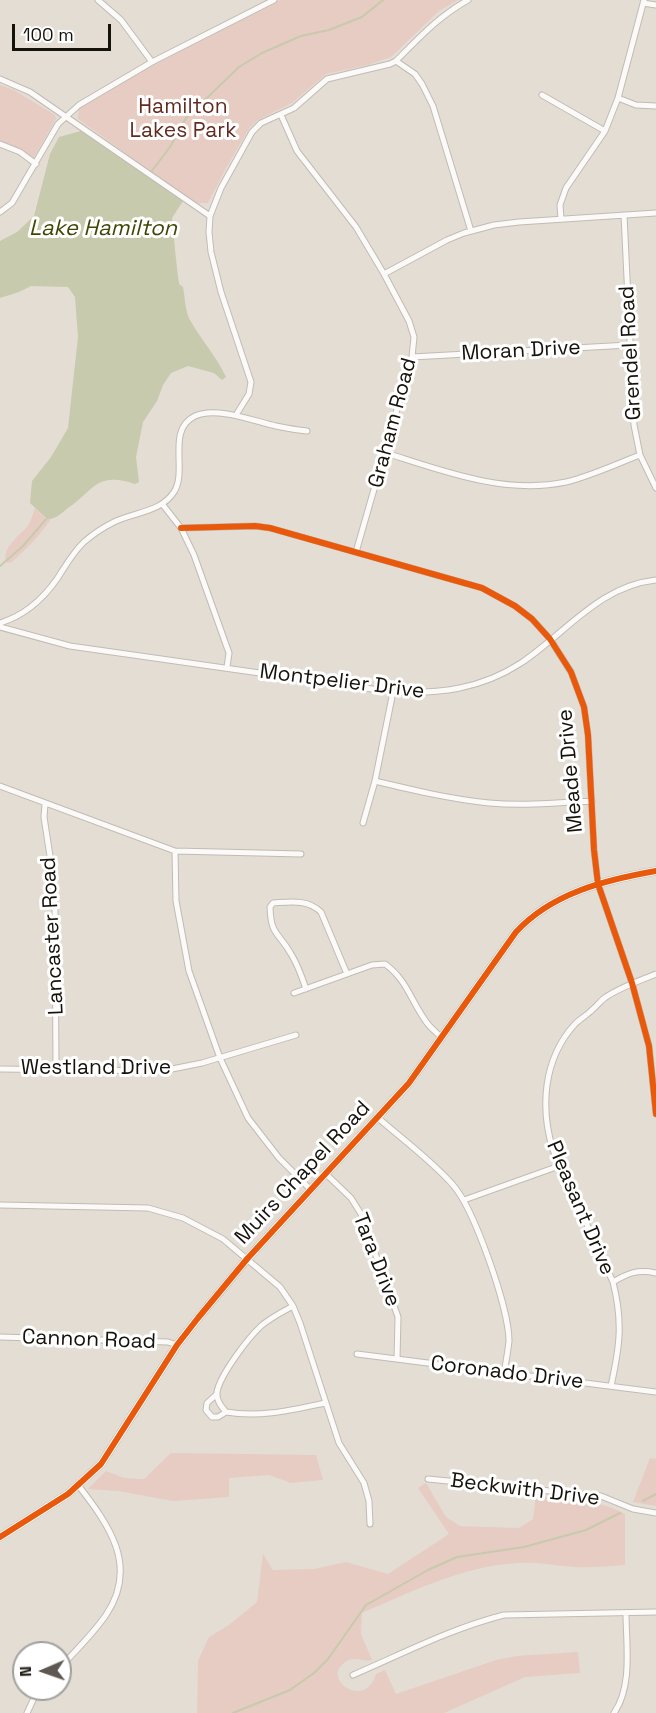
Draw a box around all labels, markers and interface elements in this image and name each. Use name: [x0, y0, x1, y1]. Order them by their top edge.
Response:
scale bar: [15, 12, 114, 50]
text: 100 m: [23, 23, 74, 46]
park label: Hamilton Lakes Park: [130, 94, 236, 144]
water label: Lake Hamilton: [29, 216, 177, 242]
street label: Grendel Road: [615, 285, 647, 421]
street label: Moran Drive: [461, 335, 581, 367]
street label: Graham Road: [364, 355, 422, 491]
street label: Montpelier Drive: [258, 659, 426, 705]
street label: Meade Drive: [553, 708, 589, 834]
street label: Lancaster Road: [36, 856, 70, 1016]
street label: Westland Drive: [21, 1055, 171, 1081]
street label: Muirs Chapel Road: [230, 1096, 376, 1250]
street label: Pleasant Drive: [540, 1137, 620, 1279]
street label: Tara Drive: [347, 1210, 405, 1310]
street label: Cannon Road: [22, 1325, 156, 1355]
street label: Coronado Drive: [429, 1351, 585, 1395]
street label: Beckwith Drive: [449, 1468, 601, 1512]
north arrow: [12, 1641, 72, 1701]
text: N: [15, 1666, 36, 1677]

